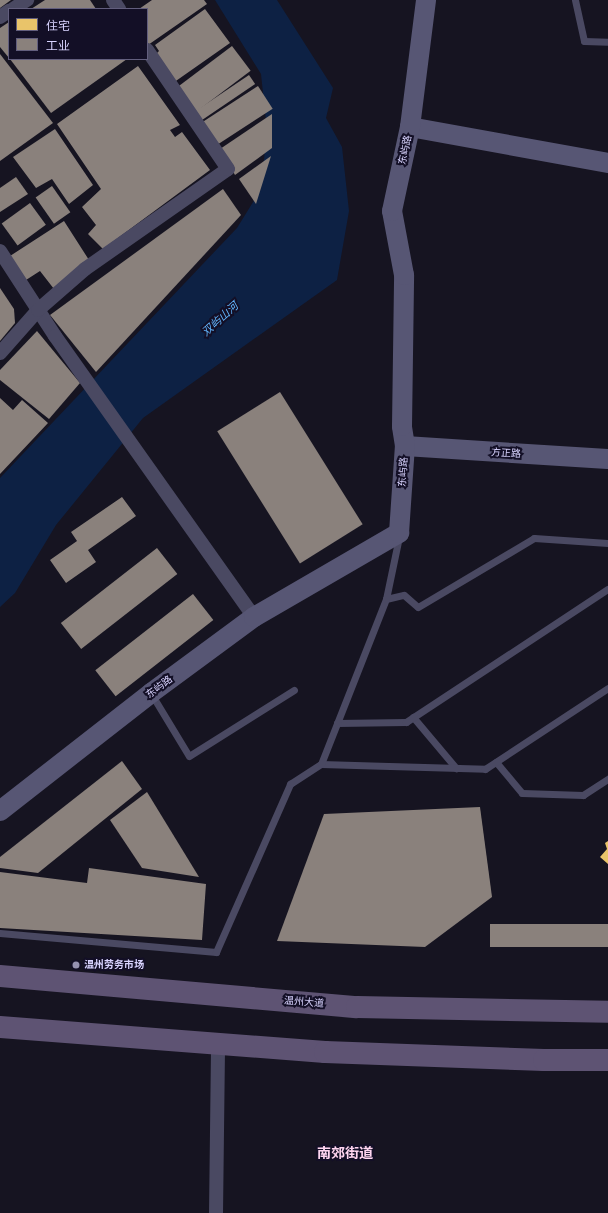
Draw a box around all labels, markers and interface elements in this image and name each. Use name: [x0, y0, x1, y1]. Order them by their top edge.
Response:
legend: [8, 8, 148, 60]
text: 住宅: [46, 19, 70, 32]
text: 工业: [46, 39, 70, 52]
street label: 东屿路: [396, 134, 414, 166]
water label: 双屿山河: [199, 299, 241, 339]
street label: 方正路: [491, 446, 521, 460]
street label: 东屿路: [396, 457, 410, 487]
street label: 东屿路: [143, 673, 175, 701]
place label: 温州劳务市场: [84, 959, 144, 971]
marker: 温州劳务市场: [71, 960, 81, 970]
street label: 温州大道: [284, 994, 324, 1010]
district label: 南郊街道: [317, 1145, 373, 1161]

